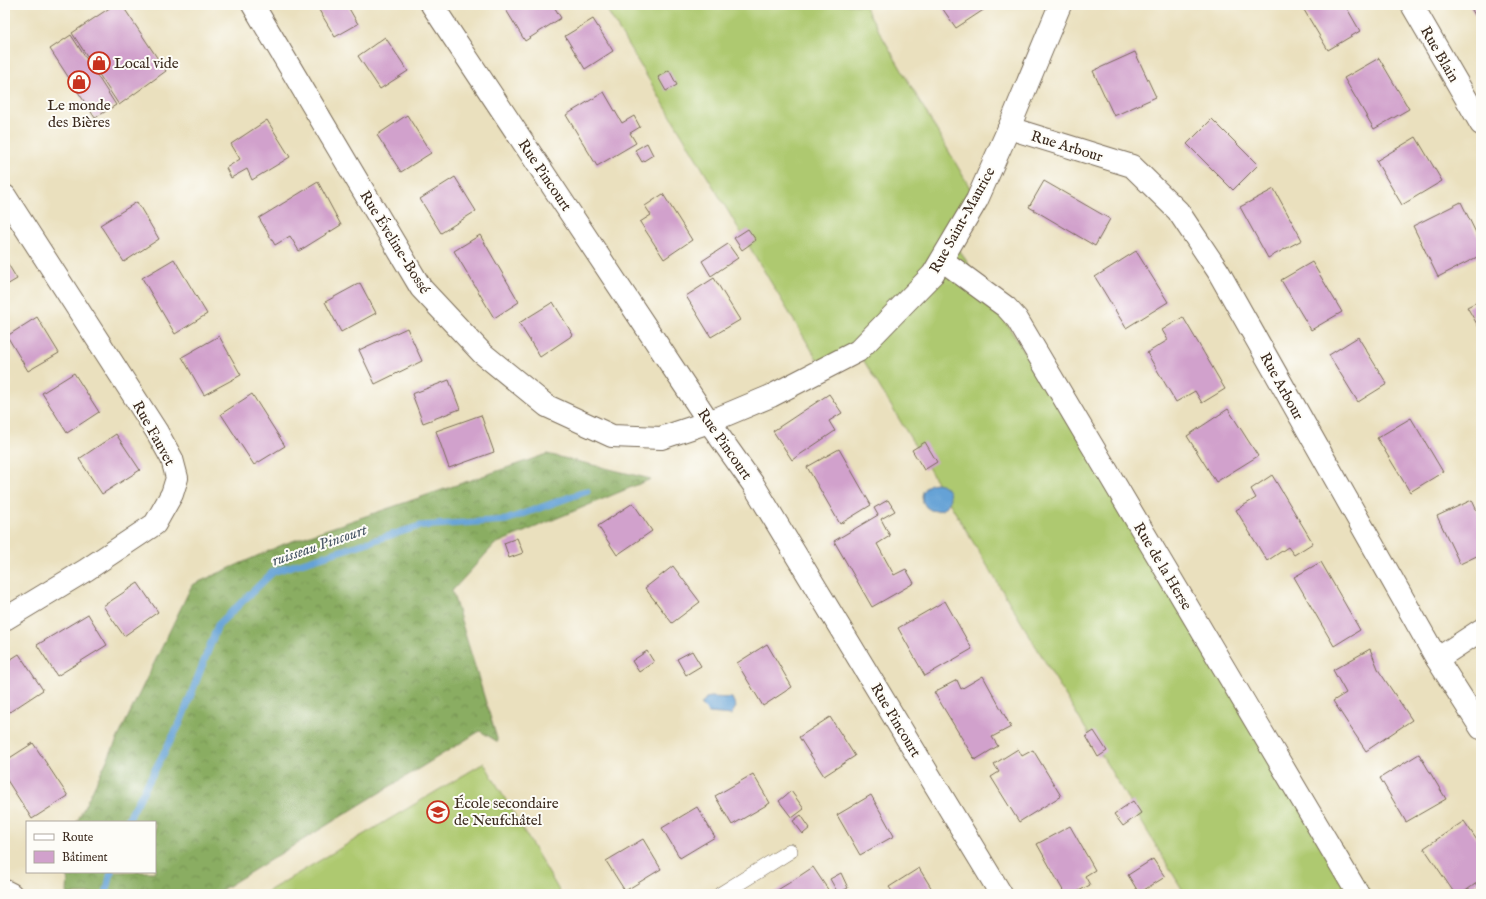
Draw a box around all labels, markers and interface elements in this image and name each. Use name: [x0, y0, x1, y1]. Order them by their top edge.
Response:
street label: Rue Blain: [1416, 23, 1463, 86]
shop icon: Local vide: [86, 50, 112, 76]
place label: Local vide: [114, 54, 179, 73]
shop icon: Le monde des Bières: [66, 69, 92, 95]
place label: Le monde des Bières: [47, 96, 111, 132]
street label: Rue Arbour: [1029, 127, 1106, 167]
street label: Rue Pincourt: [514, 136, 576, 215]
street label: Rue Saint-Maurice: [925, 164, 1000, 277]
street label: Rue Éveline-Bossé: [355, 187, 434, 298]
street label: Rue Arbour: [1255, 349, 1308, 424]
street label: Rue Fauvet: [128, 397, 179, 469]
street label: Rue Pincourt: [693, 405, 756, 484]
street label: Rue de la Herse: [1129, 519, 1196, 613]
water label: ruisseau Pincourt: [269, 520, 371, 572]
street label: Rue Pincourt: [866, 680, 925, 761]
place label: École secondaire de Neufchâtel: [454, 794, 559, 830]
school or university icon: École secondaire de Neufchâtel: [425, 799, 451, 825]
legend: [26, 821, 156, 873]
text: Route: [62, 830, 94, 845]
text: Bâtiment: [62, 850, 108, 865]

